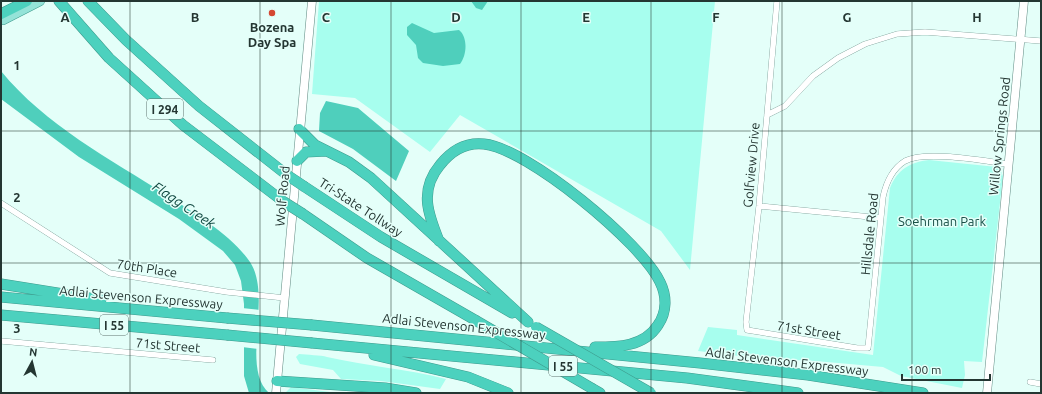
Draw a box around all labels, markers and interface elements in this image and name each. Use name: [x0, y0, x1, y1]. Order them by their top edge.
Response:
marker: Bozena Day Spa: [267, 8, 277, 18]
text: A: [60, 10, 70, 24]
text: B: [191, 10, 200, 24]
text: C: [322, 10, 331, 24]
text: D: [451, 10, 461, 24]
text: E: [582, 10, 590, 24]
text: F: [712, 10, 720, 24]
text: G: [843, 10, 852, 24]
text: H: [972, 10, 982, 24]
place label: Bozena Day Spa: [248, 20, 296, 49]
text: 1: [13, 58, 21, 72]
street label: Willow Springs Road: [986, 76, 1012, 196]
road number: I 294: [147, 99, 183, 119]
street label: Golfview Drive: [740, 122, 762, 208]
street label: Wolf Road: [272, 165, 292, 227]
street label: Tri-State Tollway: [317, 175, 405, 239]
water label: Flagg Creek: [150, 178, 219, 232]
text: 2: [13, 190, 21, 204]
street label: Hillsdale Road: [858, 192, 880, 276]
park label: Soehrman Park: [898, 214, 986, 228]
street label: 70th Place: [116, 256, 178, 280]
street label: Adlai Stevenson Expressway: [59, 283, 223, 311]
street label: Adlai Stevenson Expressway: [382, 310, 546, 342]
road number: I 55: [100, 315, 128, 335]
street label: 71st Street: [776, 318, 842, 342]
text: 3: [13, 321, 21, 335]
street label: 71st Street: [135, 335, 201, 355]
north arrow: [12, 342, 52, 382]
street label: Adlai Stevenson Expressway: [705, 344, 869, 378]
text: N: [28, 346, 38, 359]
road number: I 55: [549, 356, 577, 376]
scale bar: [902, 356, 990, 382]
text: 100 m: [908, 363, 941, 376]

